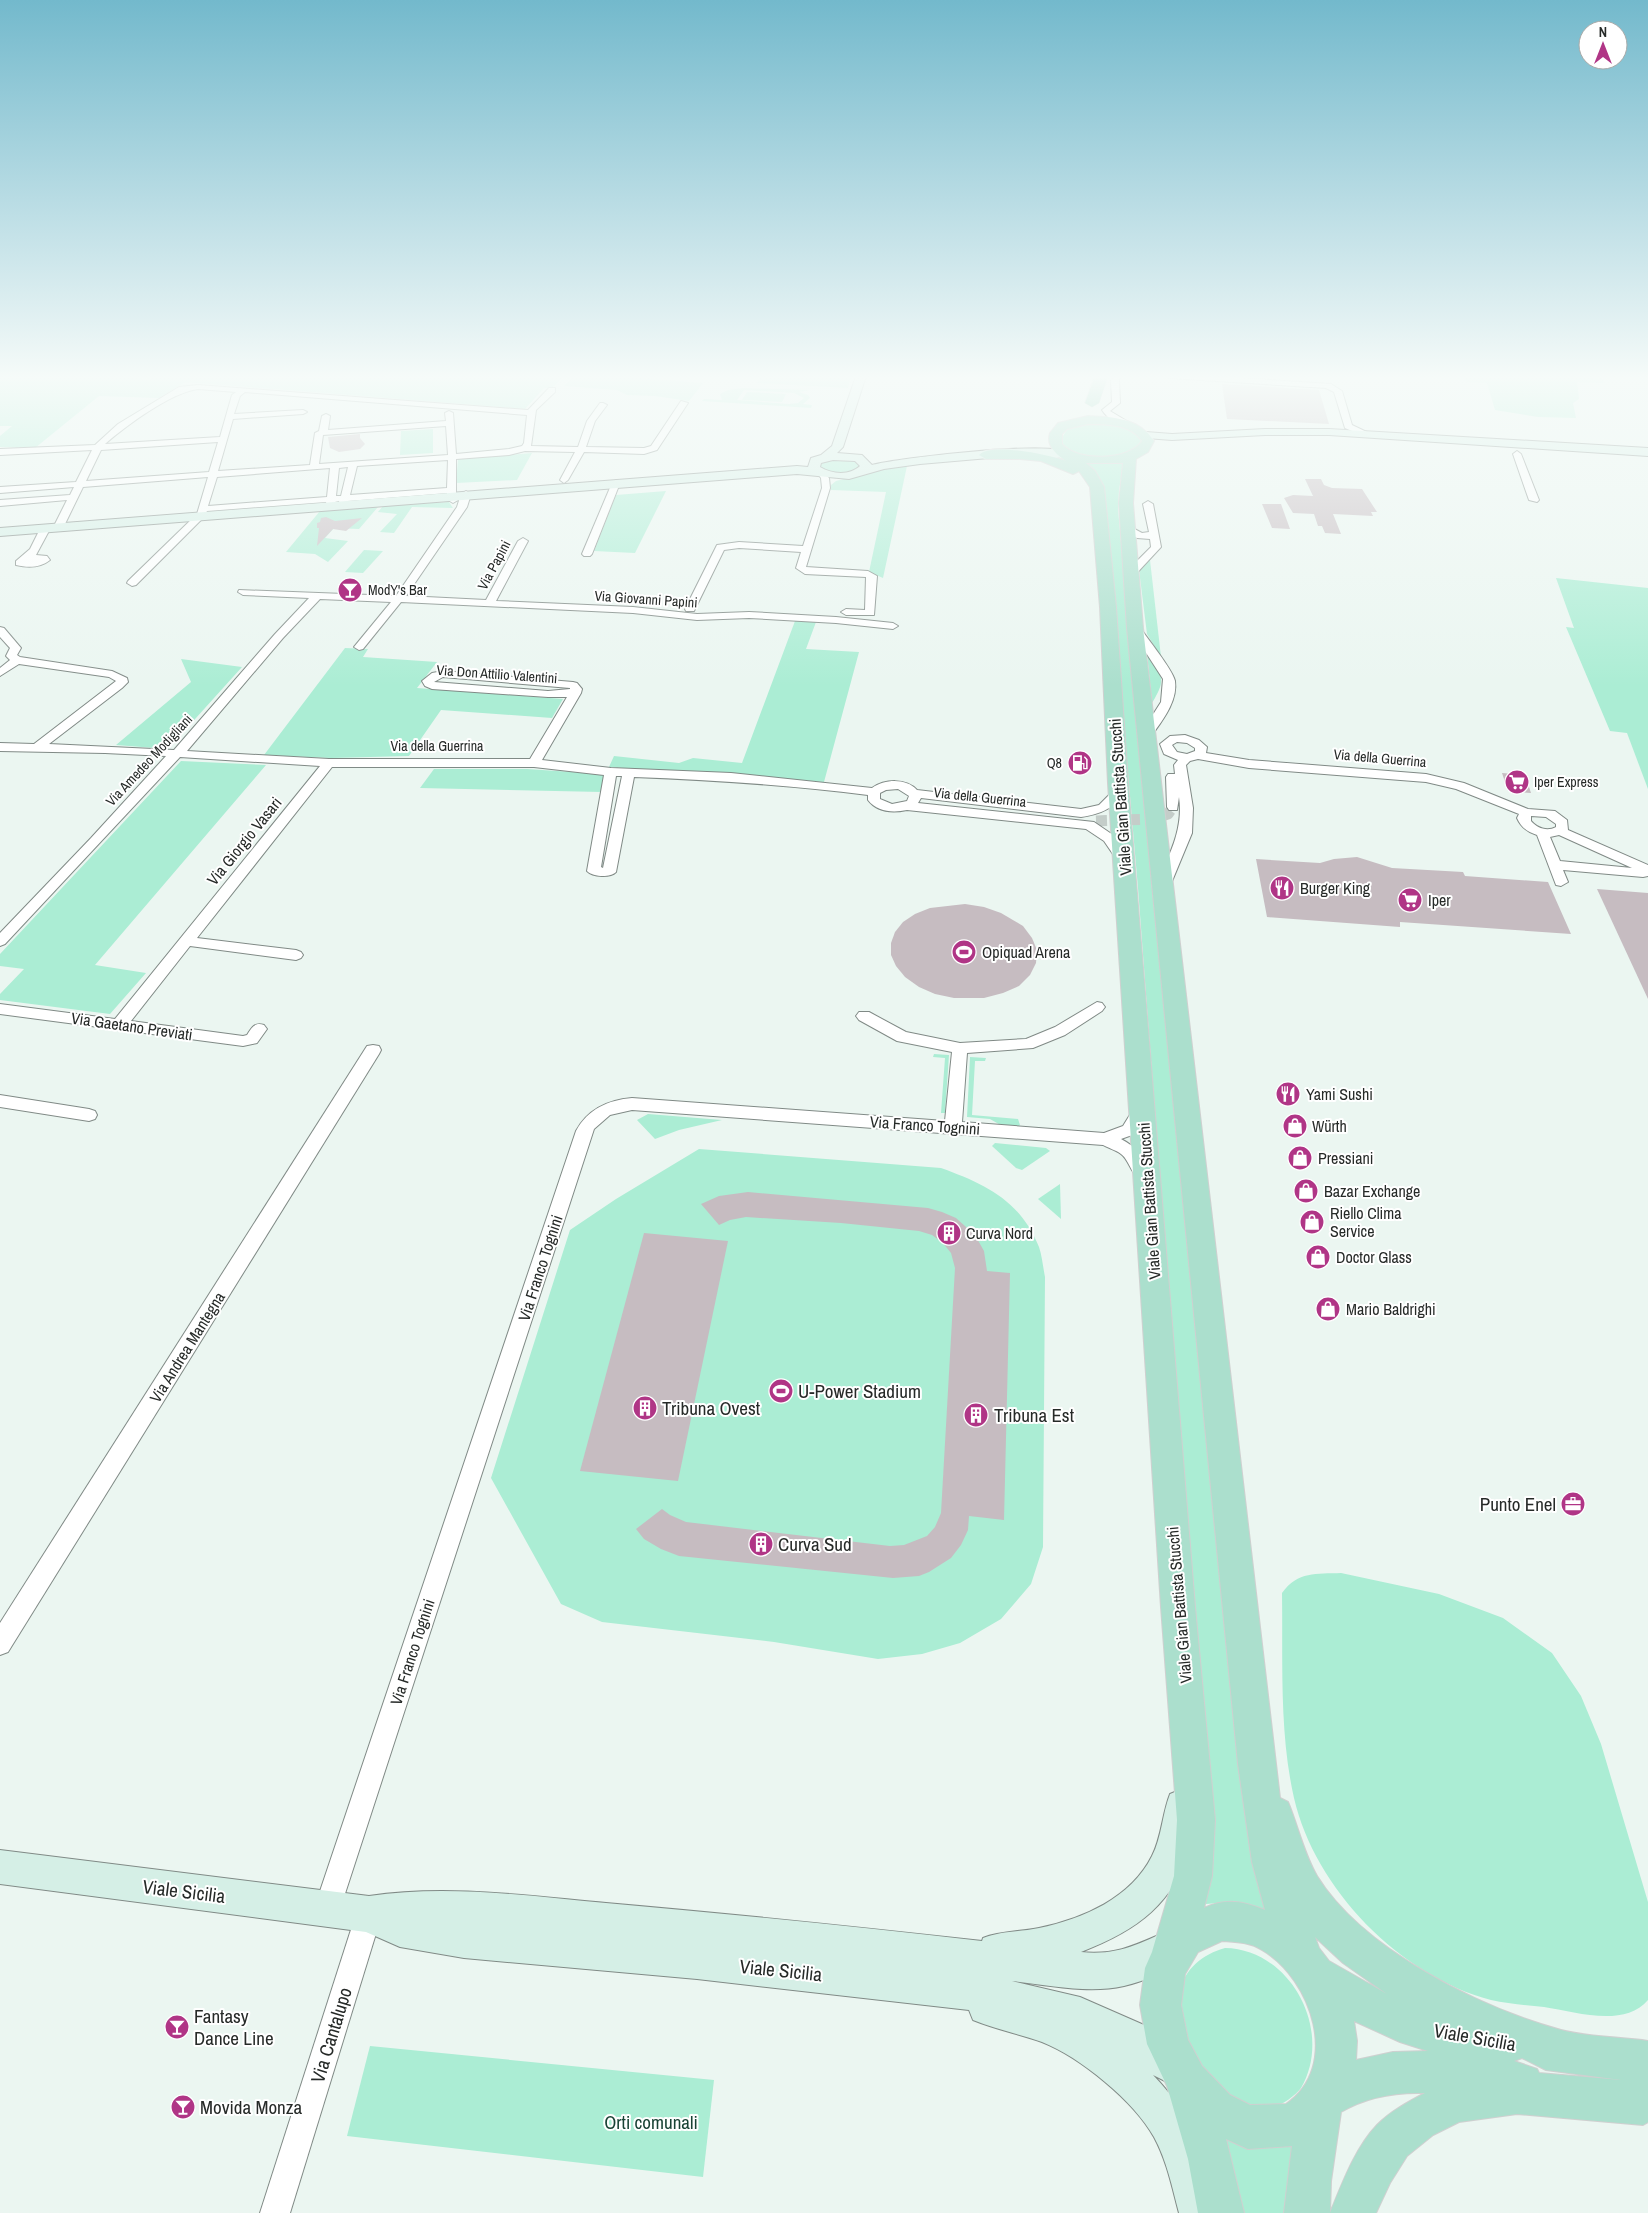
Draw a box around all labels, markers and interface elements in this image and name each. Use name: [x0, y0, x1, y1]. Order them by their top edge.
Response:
north arrow: [1578, 20, 1628, 70]
text: N: [1599, 23, 1607, 41]
street label: Via Papini: [474, 537, 514, 593]
bar icon: ModY's Bar: [337, 577, 363, 603]
place label: ModY's Bar: [368, 581, 427, 599]
street label: Via Giovanni Papini: [594, 586, 698, 612]
street label: Via Don Attilio Valentini: [436, 661, 558, 687]
street label: Via Amedeo Modigliani: [102, 710, 196, 810]
street label: Viale Gian Battista Stucchi: [1104, 718, 1136, 876]
street label: Via della Guerrina: [391, 737, 484, 755]
street label: Via della Guerrina: [1333, 745, 1428, 771]
fuel station icon: Q8: [1067, 750, 1093, 776]
place label: Q8: [1047, 754, 1062, 772]
supermarket icon: Iper Express: [1504, 769, 1530, 795]
place label: Iper Express: [1534, 773, 1599, 791]
street label: Via della Guerrina: [933, 783, 1028, 811]
street label: Via Giorgio Vasari: [202, 792, 286, 890]
restaurant icon: Burger King: [1269, 875, 1295, 901]
place label: Burger King: [1300, 877, 1371, 899]
supermarket icon: Iper: [1397, 887, 1423, 913]
place label: Iper: [1428, 889, 1451, 911]
sports icon: Opiquad Arena: [951, 939, 977, 965]
place label: Opiquad Arena: [982, 941, 1071, 963]
street label: Via Gaetano Previati: [70, 1007, 194, 1045]
restaurant icon: Yami Sushi: [1275, 1081, 1301, 1107]
place label: Yami Sushi: [1306, 1083, 1373, 1105]
street label: Via Franco Tognini: [869, 1110, 981, 1140]
shop icon: Würth: [1282, 1113, 1308, 1139]
place label: Würth: [1312, 1115, 1347, 1137]
street label: Viale Gian Battista Stucchi: [1133, 1122, 1165, 1280]
shop icon: Pressiani: [1287, 1145, 1313, 1171]
place label: Pressiani: [1318, 1147, 1373, 1169]
shop icon: Bazar Exchange: [1293, 1178, 1319, 1204]
place label: Bazar Exchange: [1324, 1180, 1420, 1202]
place label: Riello Clima Service: [1330, 1202, 1402, 1242]
shop icon: Riello Clima Service: [1299, 1209, 1325, 1235]
street label: Via Franco Tognini: [512, 1212, 568, 1324]
building icon: Curva Nord: [936, 1220, 962, 1246]
place label: Curva Nord: [966, 1222, 1033, 1244]
shop icon: Doctor Glass: [1305, 1244, 1331, 1270]
place label: Doctor Glass: [1336, 1246, 1412, 1268]
street label: Via Andrea Mantegna: [144, 1287, 230, 1407]
shop icon: Mario Baldrighi: [1315, 1296, 1341, 1322]
place label: Mario Baldrighi: [1346, 1298, 1436, 1320]
sports icon: U-Power Stadium: [768, 1378, 794, 1404]
place label: U-Power Stadium: [798, 1378, 921, 1404]
building icon: Tribuna Ovest: [632, 1395, 658, 1421]
place label: Tribuna Ovest: [662, 1395, 761, 1421]
building icon: Tribuna Est: [963, 1402, 989, 1428]
place label: Tribuna Est: [994, 1402, 1075, 1428]
place label: Punto Enel: [1480, 1491, 1556, 1517]
office icon: Punto Enel: [1560, 1491, 1586, 1517]
street label: Viale Gian Battista Stucchi: [1161, 1526, 1197, 1684]
building icon: Curva Sud: [748, 1531, 774, 1557]
place label: Curva Sud: [778, 1531, 852, 1557]
street label: Via Franco Tognini: [384, 1596, 440, 1708]
street label: Viale Sicilia: [141, 1873, 227, 1909]
street label: Viale Sicilia: [738, 1953, 824, 1987]
street label: Via Cantalupo: [304, 1984, 358, 2086]
place label: Fantasy Dance Line: [194, 2003, 274, 2051]
bar icon: Fantasy Dance Line: [164, 2014, 190, 2040]
street label: Viale Sicilia: [1432, 2017, 1518, 2057]
bar icon: Movida Monza: [170, 2094, 196, 2120]
place label: Movida Monza: [200, 2094, 303, 2120]
park label: Orti comunali: [604, 2109, 698, 2135]

